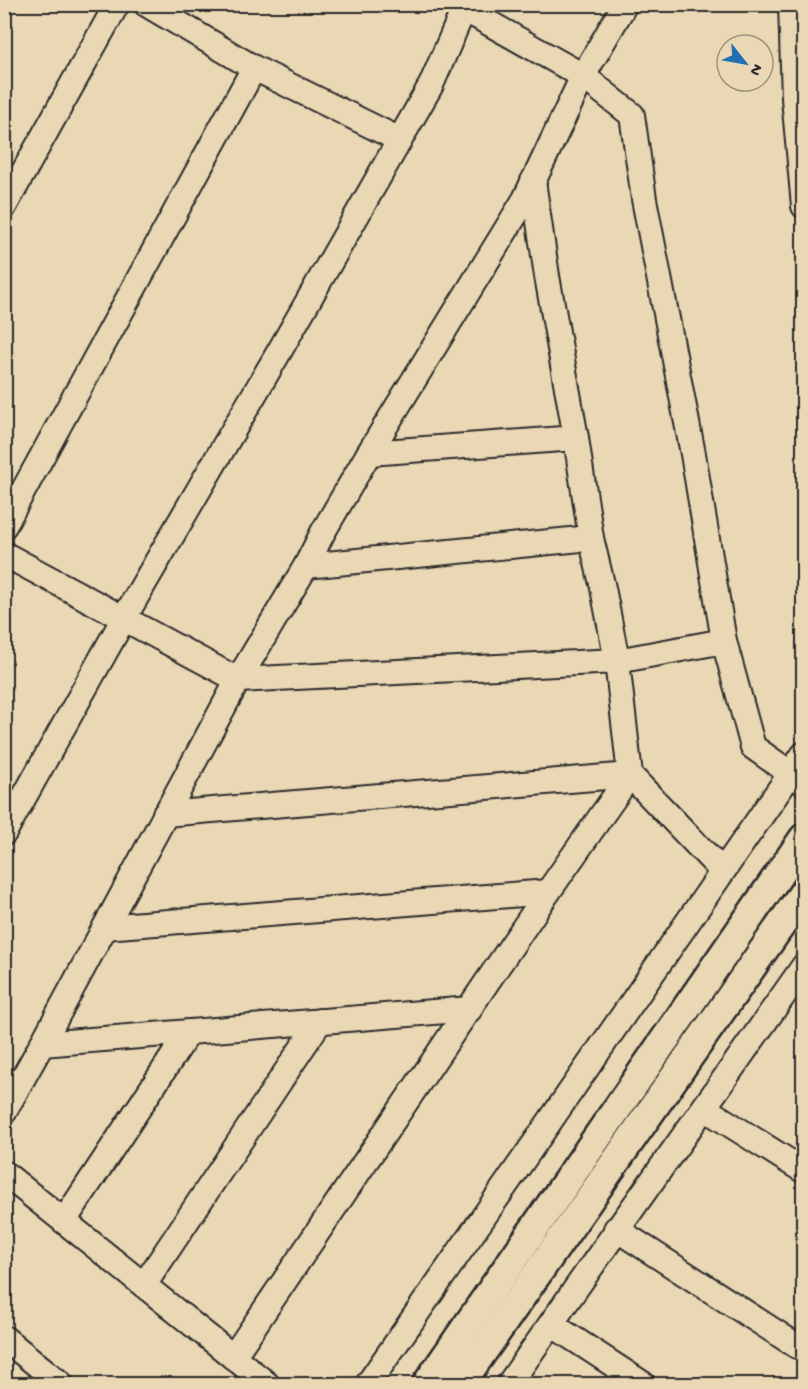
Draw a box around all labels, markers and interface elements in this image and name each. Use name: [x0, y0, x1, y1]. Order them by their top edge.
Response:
north arrow: [715, 33, 775, 93]
text: N: [744, 60, 766, 79]

